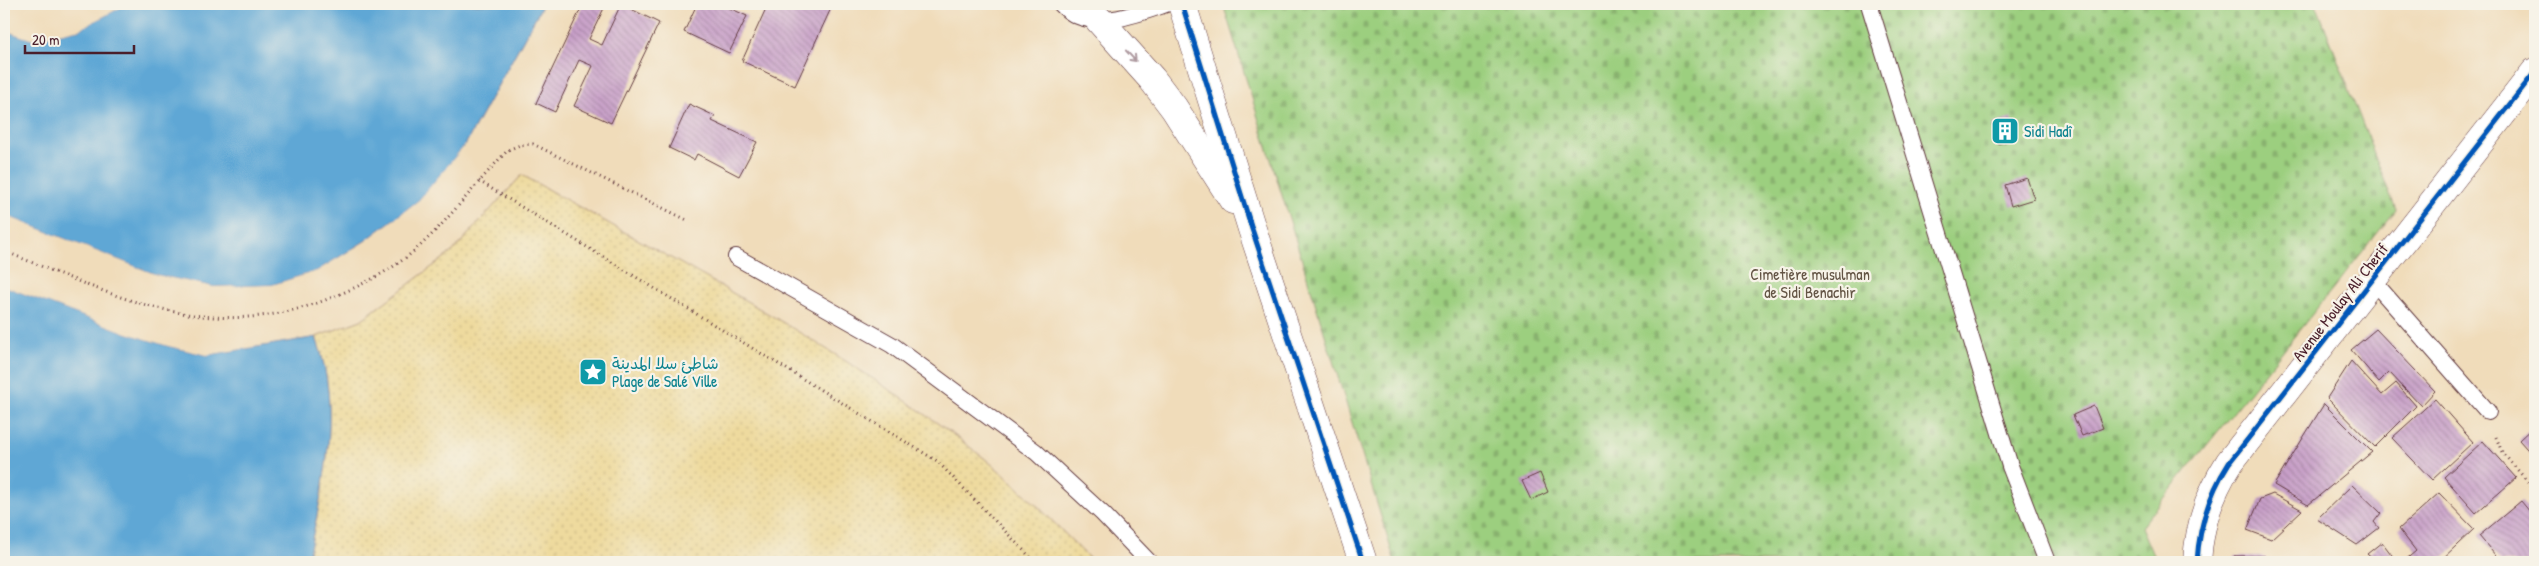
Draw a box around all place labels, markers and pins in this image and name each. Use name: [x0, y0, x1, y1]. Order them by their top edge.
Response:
building icon: Sidi Hadî: [1990, 116, 2020, 146]
place label: Sidi Hadî: [2024, 120, 2072, 142]
place label: شاطئ سلا المدينة Plage de Salé Ville: [612, 352, 719, 392]
place icon: شاطئ سلا المدينة Plage de Salé Ville: [578, 357, 608, 387]

